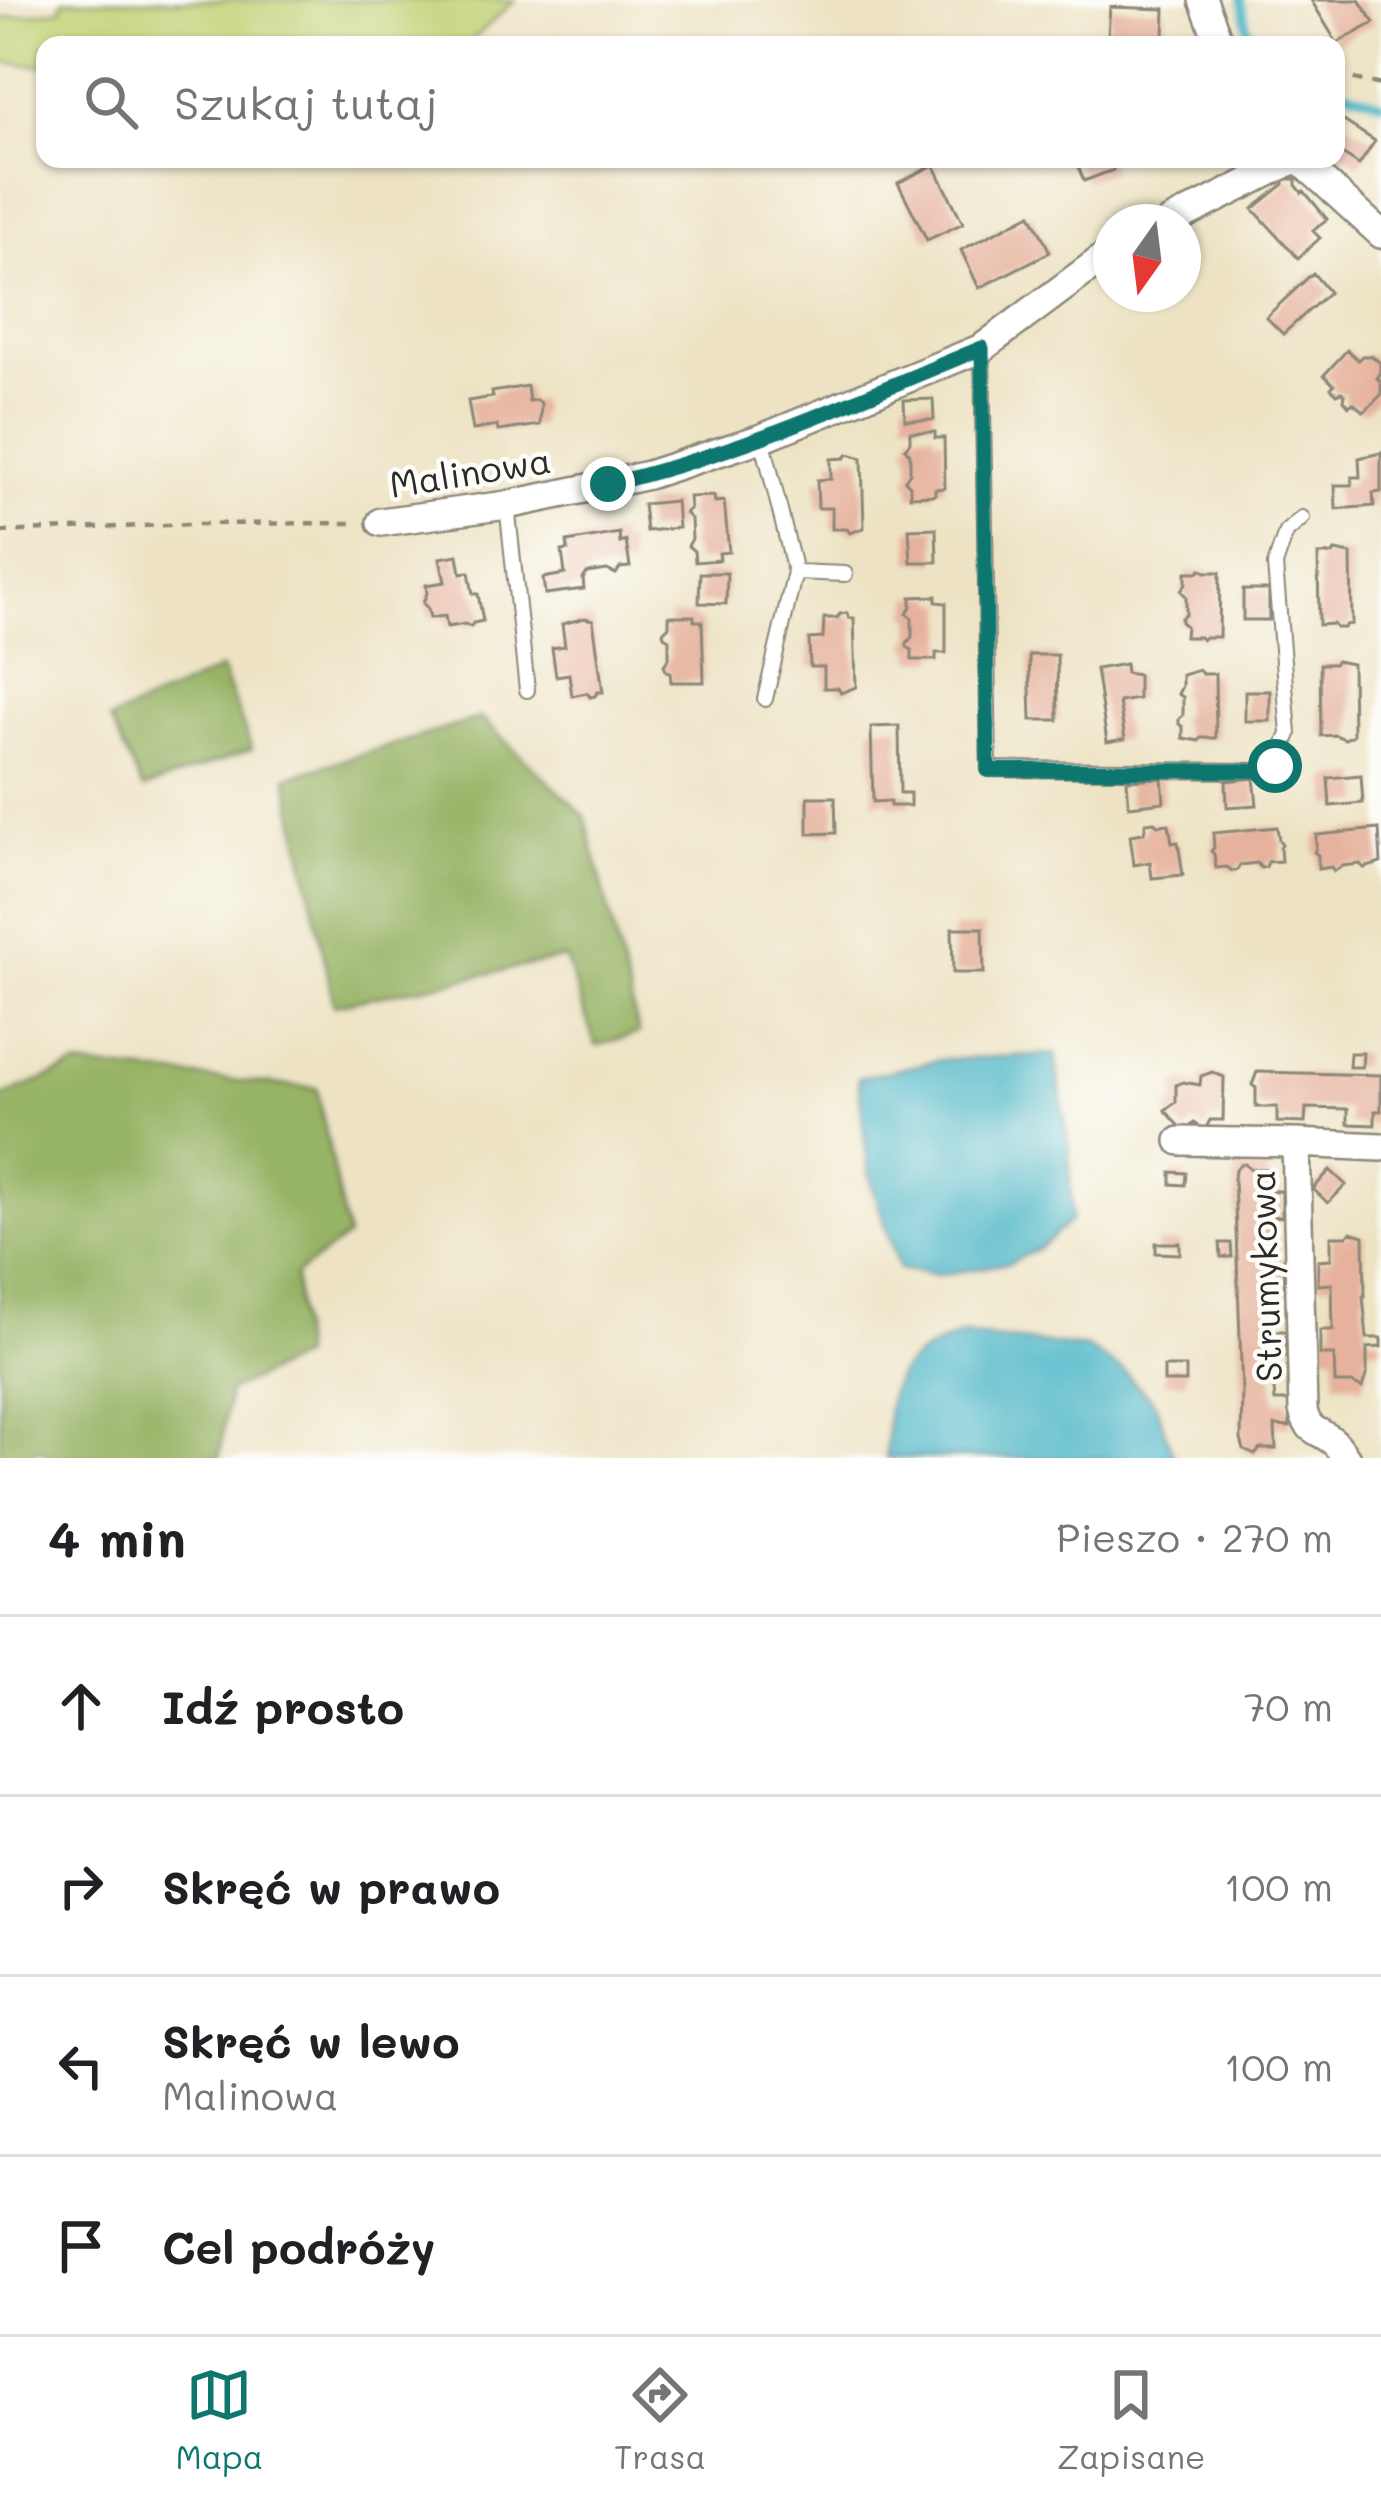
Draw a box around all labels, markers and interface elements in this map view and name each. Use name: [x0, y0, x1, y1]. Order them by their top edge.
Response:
search box: [36, 36, 1345, 168]
icon: search: [78, 69, 144, 135]
text: Szukaj tutaj: [174, 73, 438, 131]
north arrow: [1093, 204, 1201, 312]
street label: Malinowa: [386, 435, 554, 507]
route end: [581, 457, 635, 511]
route start: [1248, 739, 1302, 793]
street label: Strumykowa: [1237, 1169, 1292, 1383]
text: 4 min: [48, 1503, 186, 1570]
text: Pieszo · 270 m: [1056, 1511, 1333, 1562]
icon: ahead: [48, 1673, 114, 1739]
text: Idź prosto: [162, 1677, 404, 1735]
text: 70 m: [1244, 1680, 1333, 1731]
icon: right: [48, 1853, 114, 1919]
text: Skręć w prawo: [162, 1857, 500, 1915]
text: 100 m: [1224, 1860, 1333, 1911]
text: Skręć w lewo: [162, 2011, 460, 2069]
icon: left: [48, 2033, 114, 2099]
text: 100 m: [1224, 2040, 1333, 2091]
text: Malinowa: [162, 2069, 338, 2120]
icon: arrive: [48, 2213, 114, 2279]
text: Cel podróży: [162, 2217, 435, 2275]
tab: Mapa: [175, 2362, 263, 2477]
tab: Trasa: [614, 2362, 706, 2477]
tab: Zapisane: [1057, 2362, 1206, 2477]

